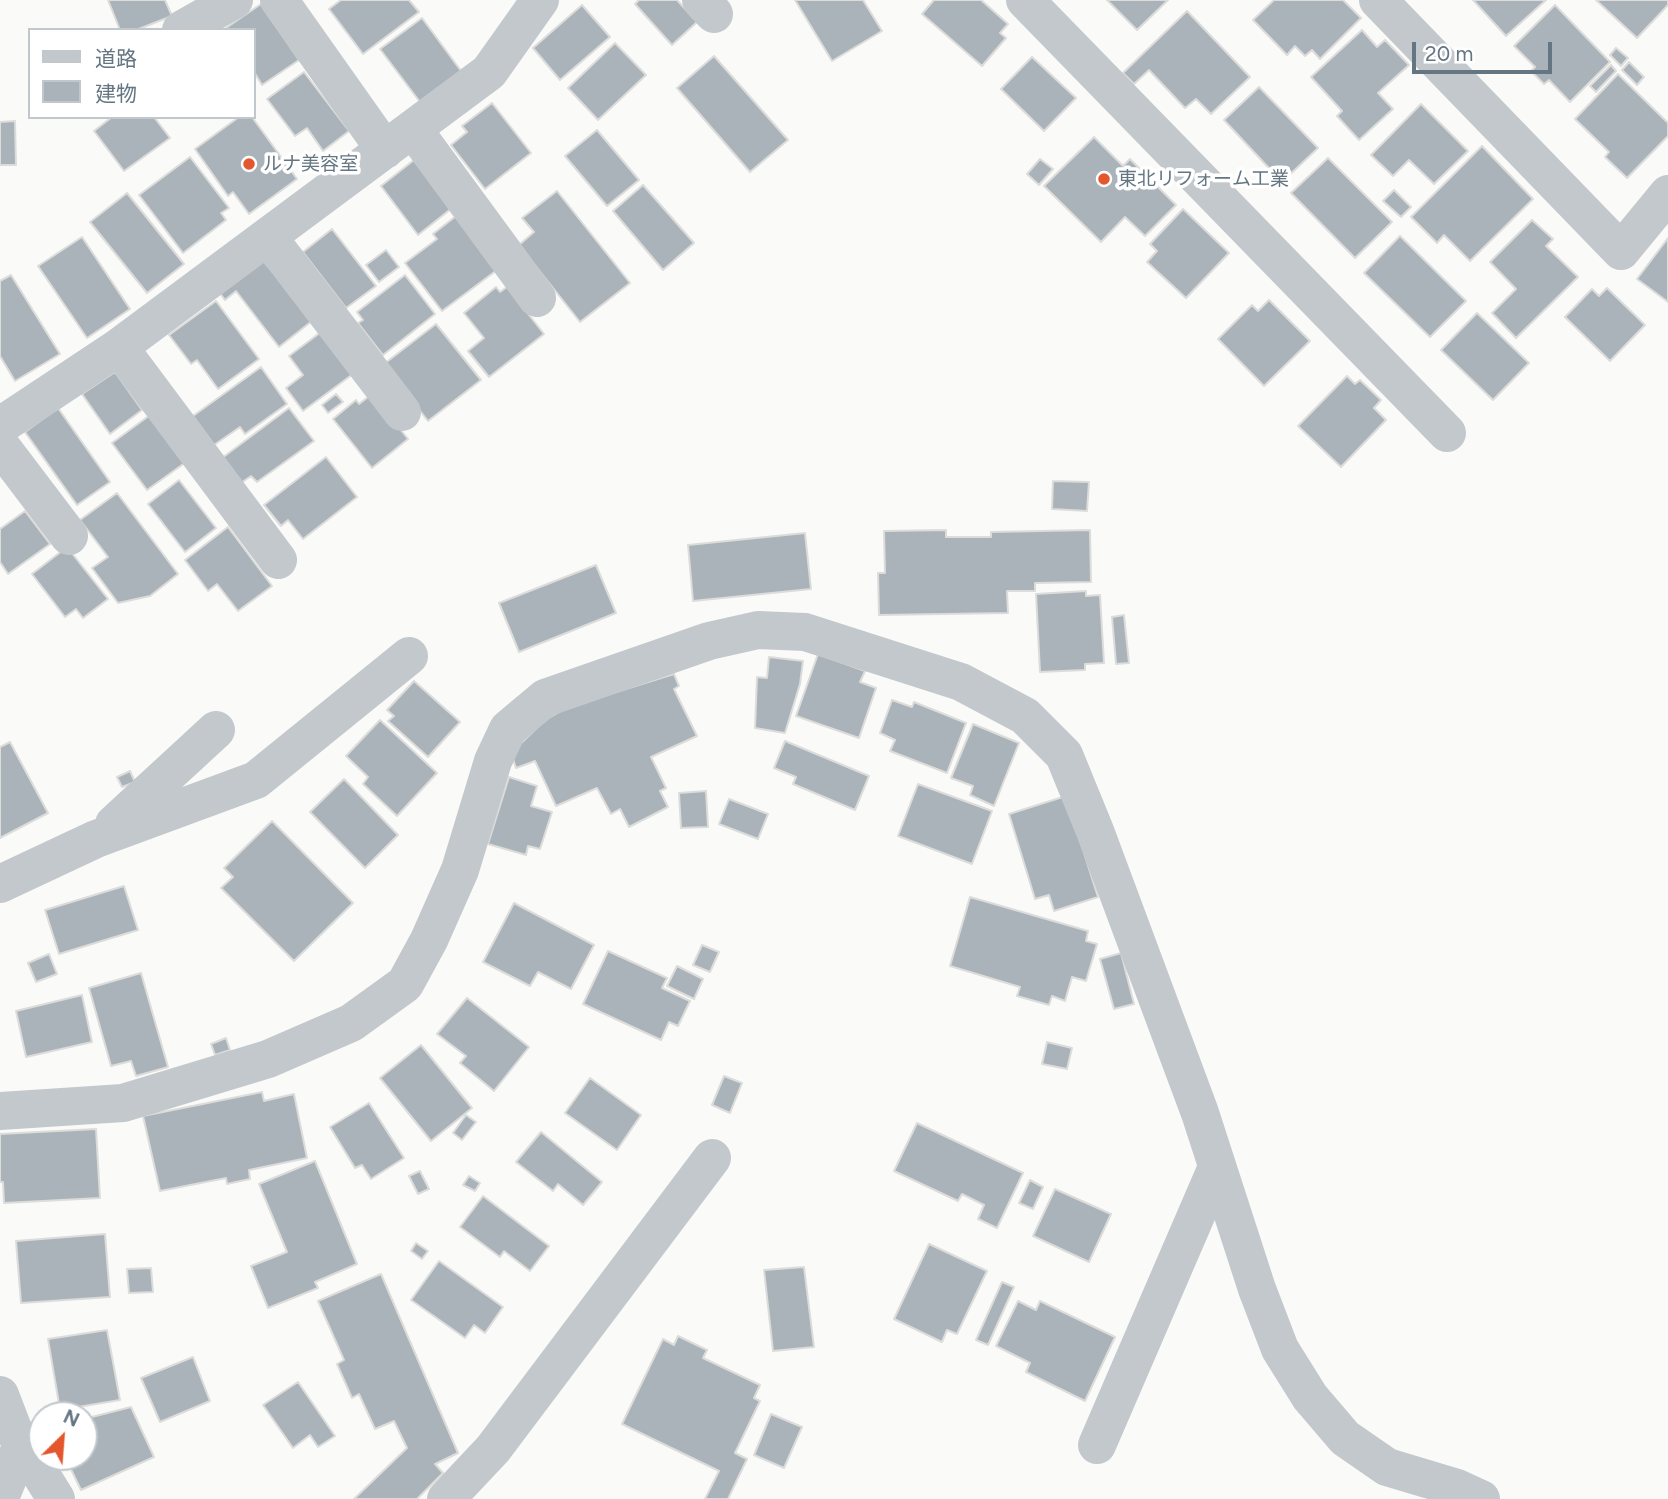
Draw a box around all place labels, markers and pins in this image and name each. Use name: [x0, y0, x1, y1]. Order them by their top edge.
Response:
place label: ルナ美容室: [263, 153, 358, 175]
marker: ルナ美容室: [241, 156, 257, 172]
place label: 東北リフォーム工業: [1118, 168, 1289, 190]
marker: 東北リフォーム工業: [1096, 171, 1112, 187]

